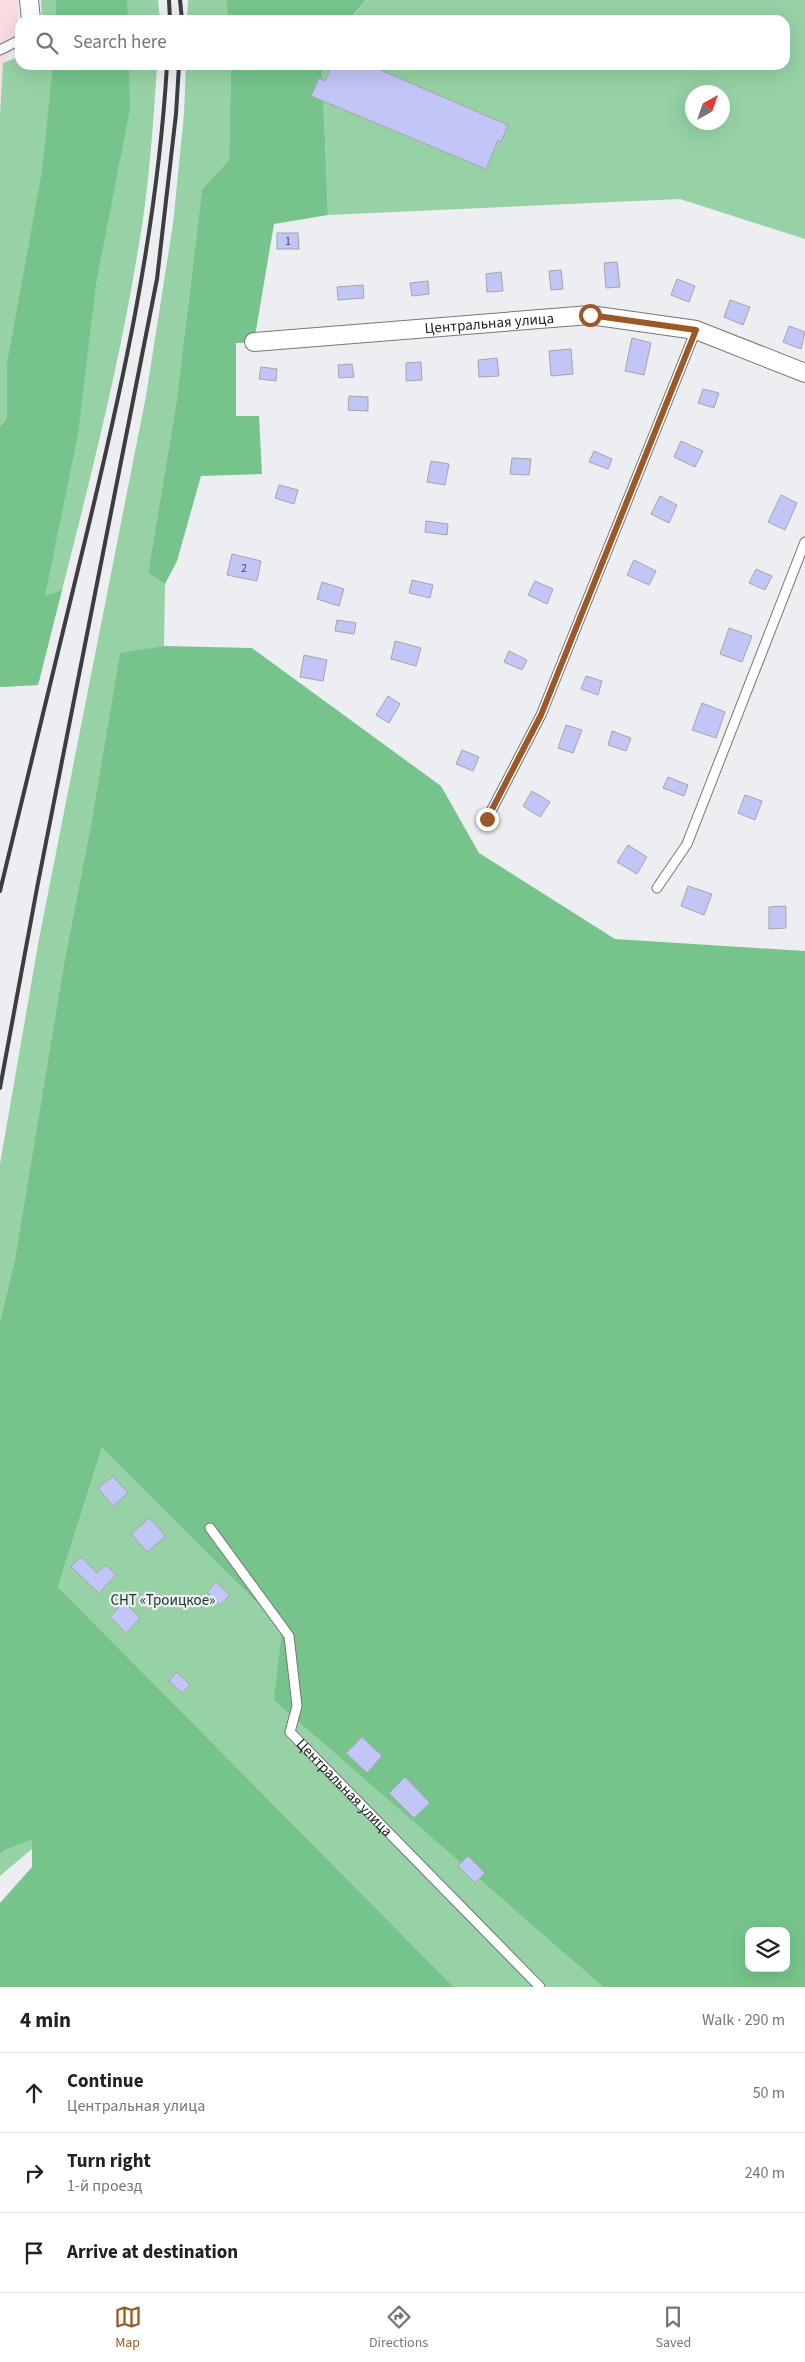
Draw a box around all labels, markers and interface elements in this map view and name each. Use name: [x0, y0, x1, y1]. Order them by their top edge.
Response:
search box: [15, 15, 790, 70]
icon: search: [33, 29, 61, 57]
text: Search here: [73, 29, 167, 56]
north arrow: [685, 85, 730, 130]
house number: 1: [285, 233, 291, 250]
route start: [579, 304, 602, 327]
street label: Центральная улица: [424, 308, 555, 339]
house number: 2: [241, 560, 247, 577]
route end: [476, 808, 499, 831]
park label: СНТ «Троицкое»: [110, 1590, 216, 1611]
street label: Центральная улица: [291, 1734, 397, 1842]
map controls: [745, 1927, 790, 1972]
button: layers: [745, 1927, 790, 1972]
text: 4 min: [20, 2005, 71, 2035]
text: Walk · 290 m: [702, 2009, 785, 2031]
text: Continue: [67, 2068, 144, 2095]
icon: ahead: [20, 2079, 48, 2107]
text: 50 m: [753, 2082, 785, 2104]
text: Центральная улица: [67, 2095, 205, 2117]
text: Turn right: [67, 2148, 151, 2175]
icon: right: [20, 2159, 48, 2187]
text: 240 m: [745, 2162, 785, 2184]
text: 1-й проезд: [67, 2175, 142, 2197]
icon: arrive: [20, 2239, 48, 2267]
text: Arrive at destination: [67, 2239, 238, 2266]
tab: Map: [114, 2303, 142, 2353]
tab: Directions: [369, 2303, 428, 2353]
tab: Saved: [656, 2303, 691, 2353]

